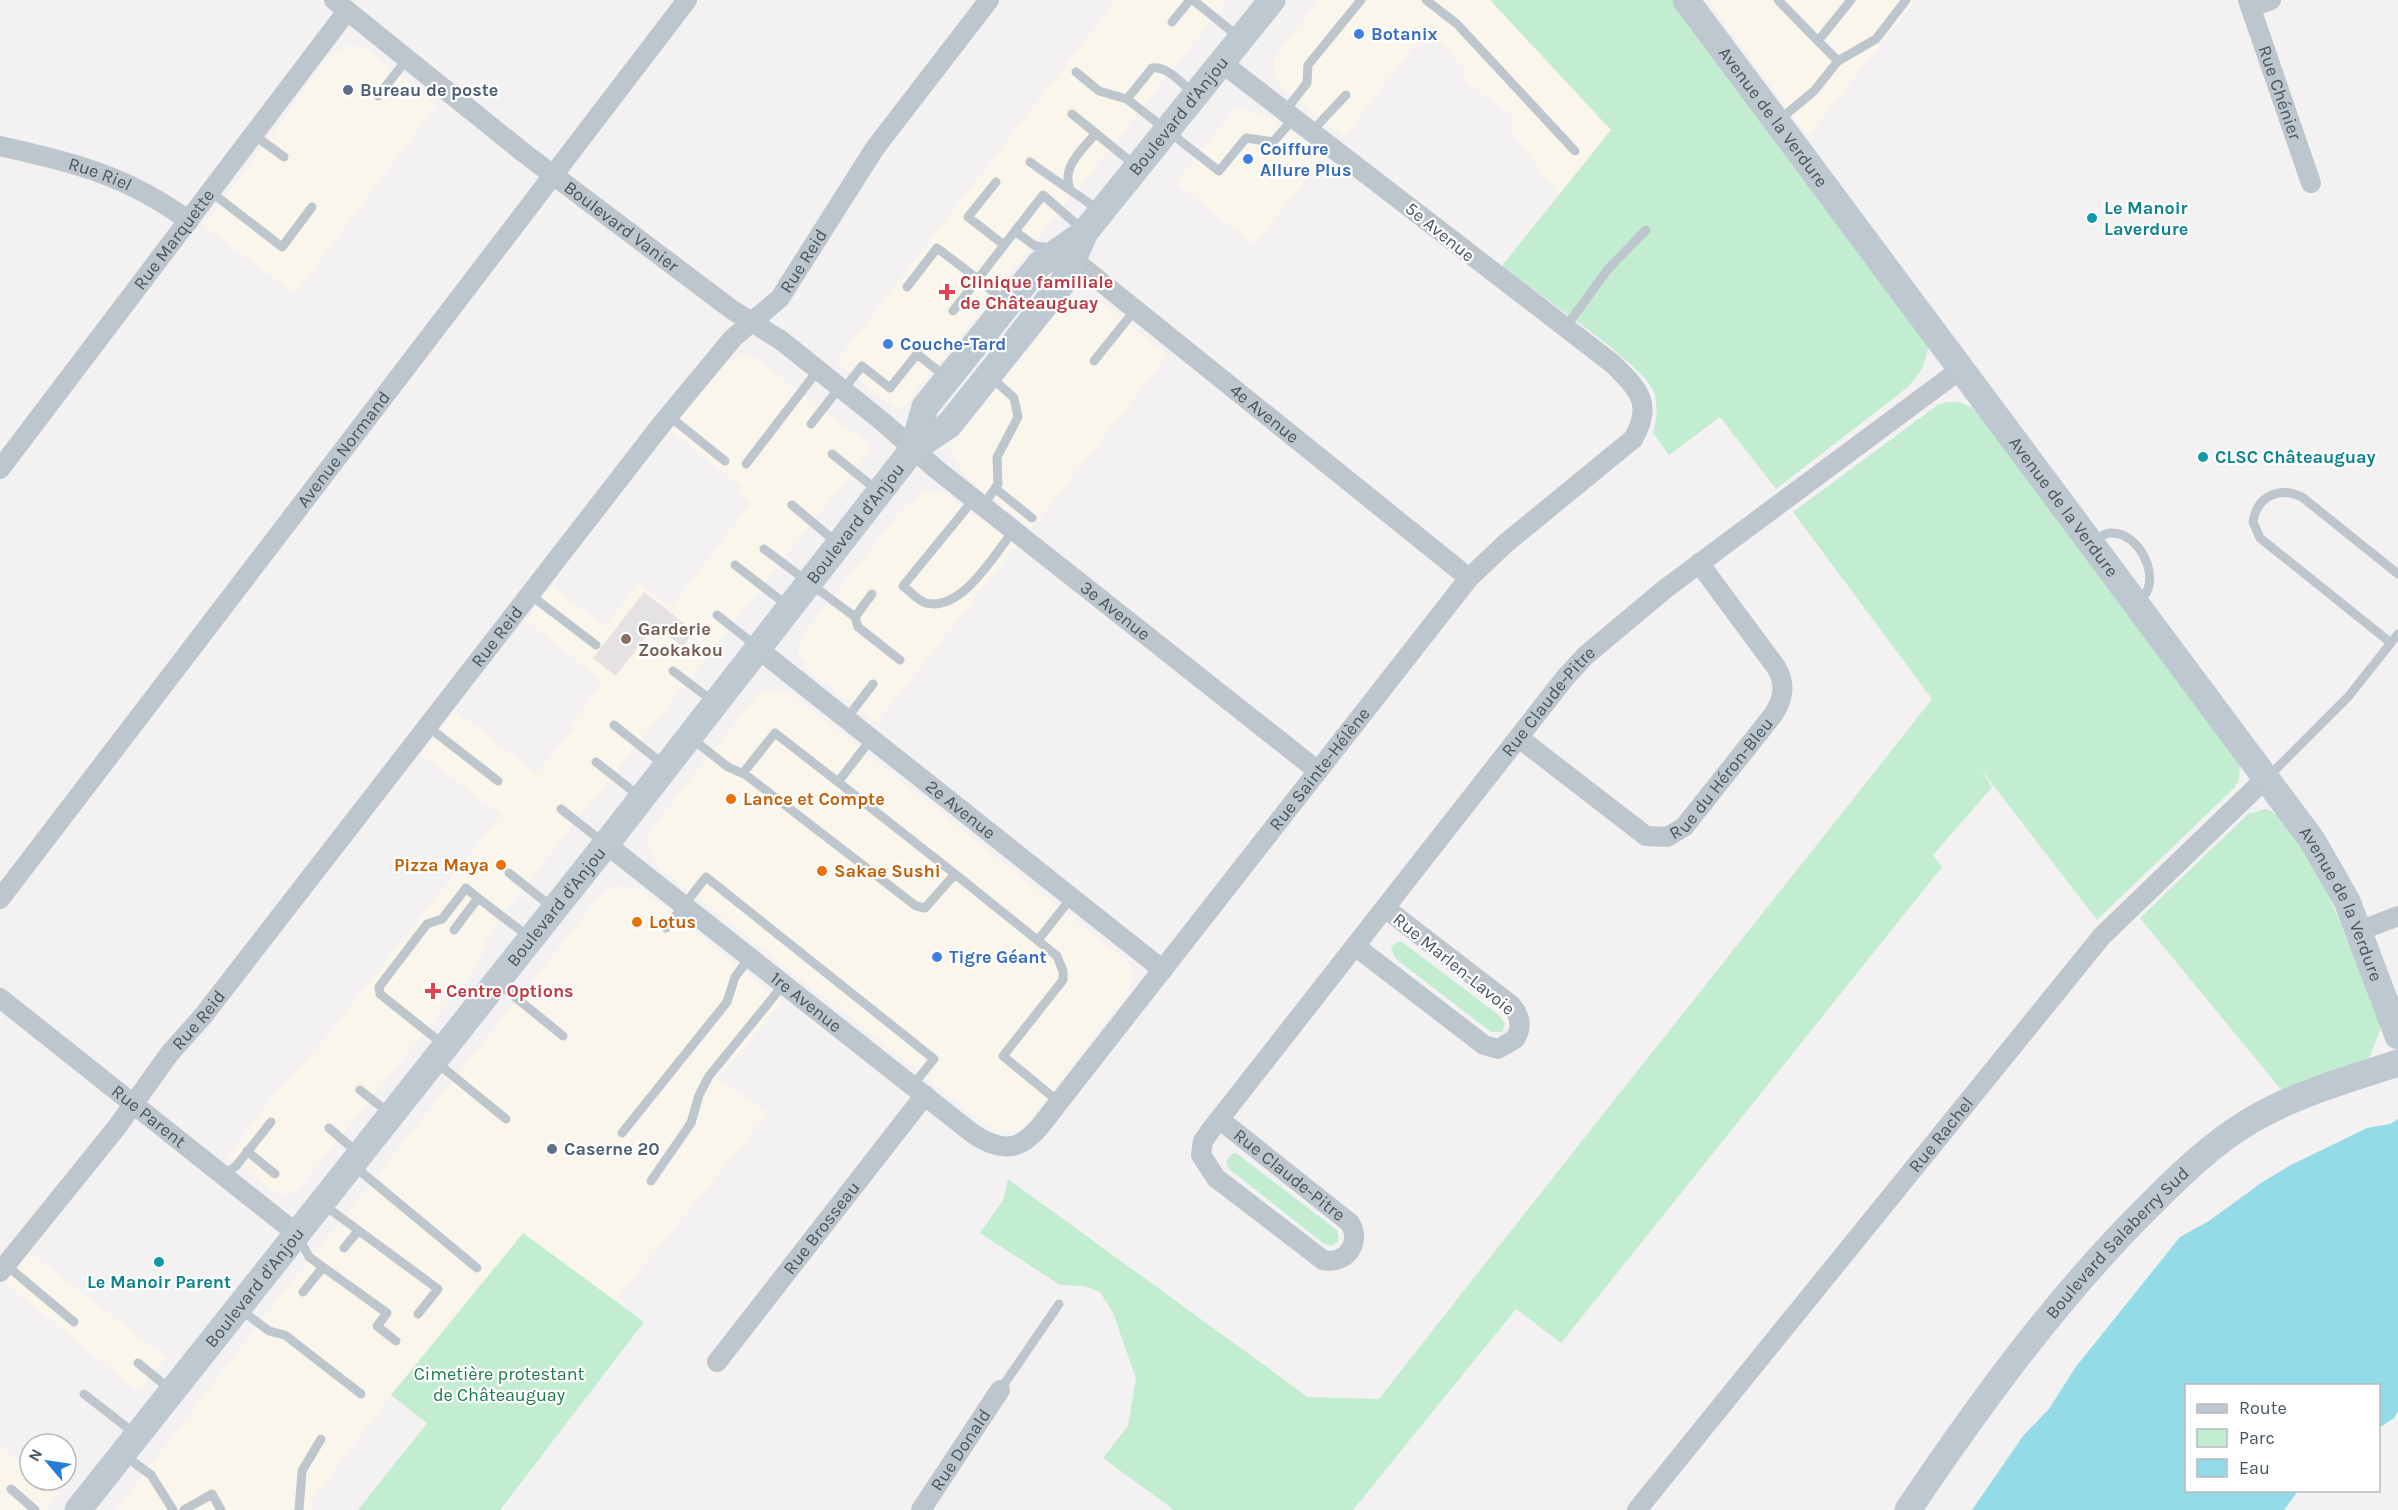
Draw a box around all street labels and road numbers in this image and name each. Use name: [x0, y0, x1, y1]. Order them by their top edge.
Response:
street label: Avenue de la Verdure: [1714, 42, 1833, 192]
street label: Rue Chénier: [2253, 42, 2307, 143]
street label: Boulevard d'Anjou: [1124, 52, 1233, 180]
street label: Rue Riel: [66, 152, 135, 196]
street label: Boulevard Vanier: [560, 176, 684, 277]
street label: Rue Marquette: [129, 185, 219, 294]
street label: 5e Avenue: [1401, 197, 1479, 267]
street label: Rue Reid: [775, 225, 832, 297]
street label: 4e Avenue: [1225, 379, 1304, 448]
street label: Avenue Normand: [292, 387, 395, 512]
street label: Avenue de la Verdure: [2004, 432, 2123, 581]
street label: Boulevard d'Anjou: [801, 458, 909, 588]
street label: 3e Avenue: [1076, 576, 1155, 645]
street label: Rue Reid: [466, 601, 528, 672]
street label: Rue Claude-Pitre: [1497, 641, 1600, 761]
street label: Rue Sainte-Hélène: [1264, 703, 1375, 835]
street label: Rue du Héron-Bleu: [1665, 713, 1778, 844]
street label: 2e Avenue: [921, 775, 1000, 844]
street label: Avenue de la Verdure: [2295, 822, 2387, 984]
street label: Boulevard d'Anjou: [502, 842, 611, 971]
street label: Rue Marlen-Lavoie: [1389, 908, 1519, 1020]
street label: 1re Avenue: [766, 967, 846, 1037]
street label: Rue Reid: [167, 986, 230, 1055]
street label: Rue Parent: [107, 1080, 191, 1153]
street label: Rue Rachel: [1904, 1092, 1978, 1177]
street label: Rue Claude-Pitre: [1229, 1124, 1350, 1226]
street label: Boulevard Salaberry Sud: [2041, 1162, 2194, 1323]
street label: Rue Brosseau: [778, 1177, 865, 1279]
street label: Boulevard d'Anjou: [200, 1223, 309, 1352]
street label: Rue Donald: [926, 1405, 996, 1495]

